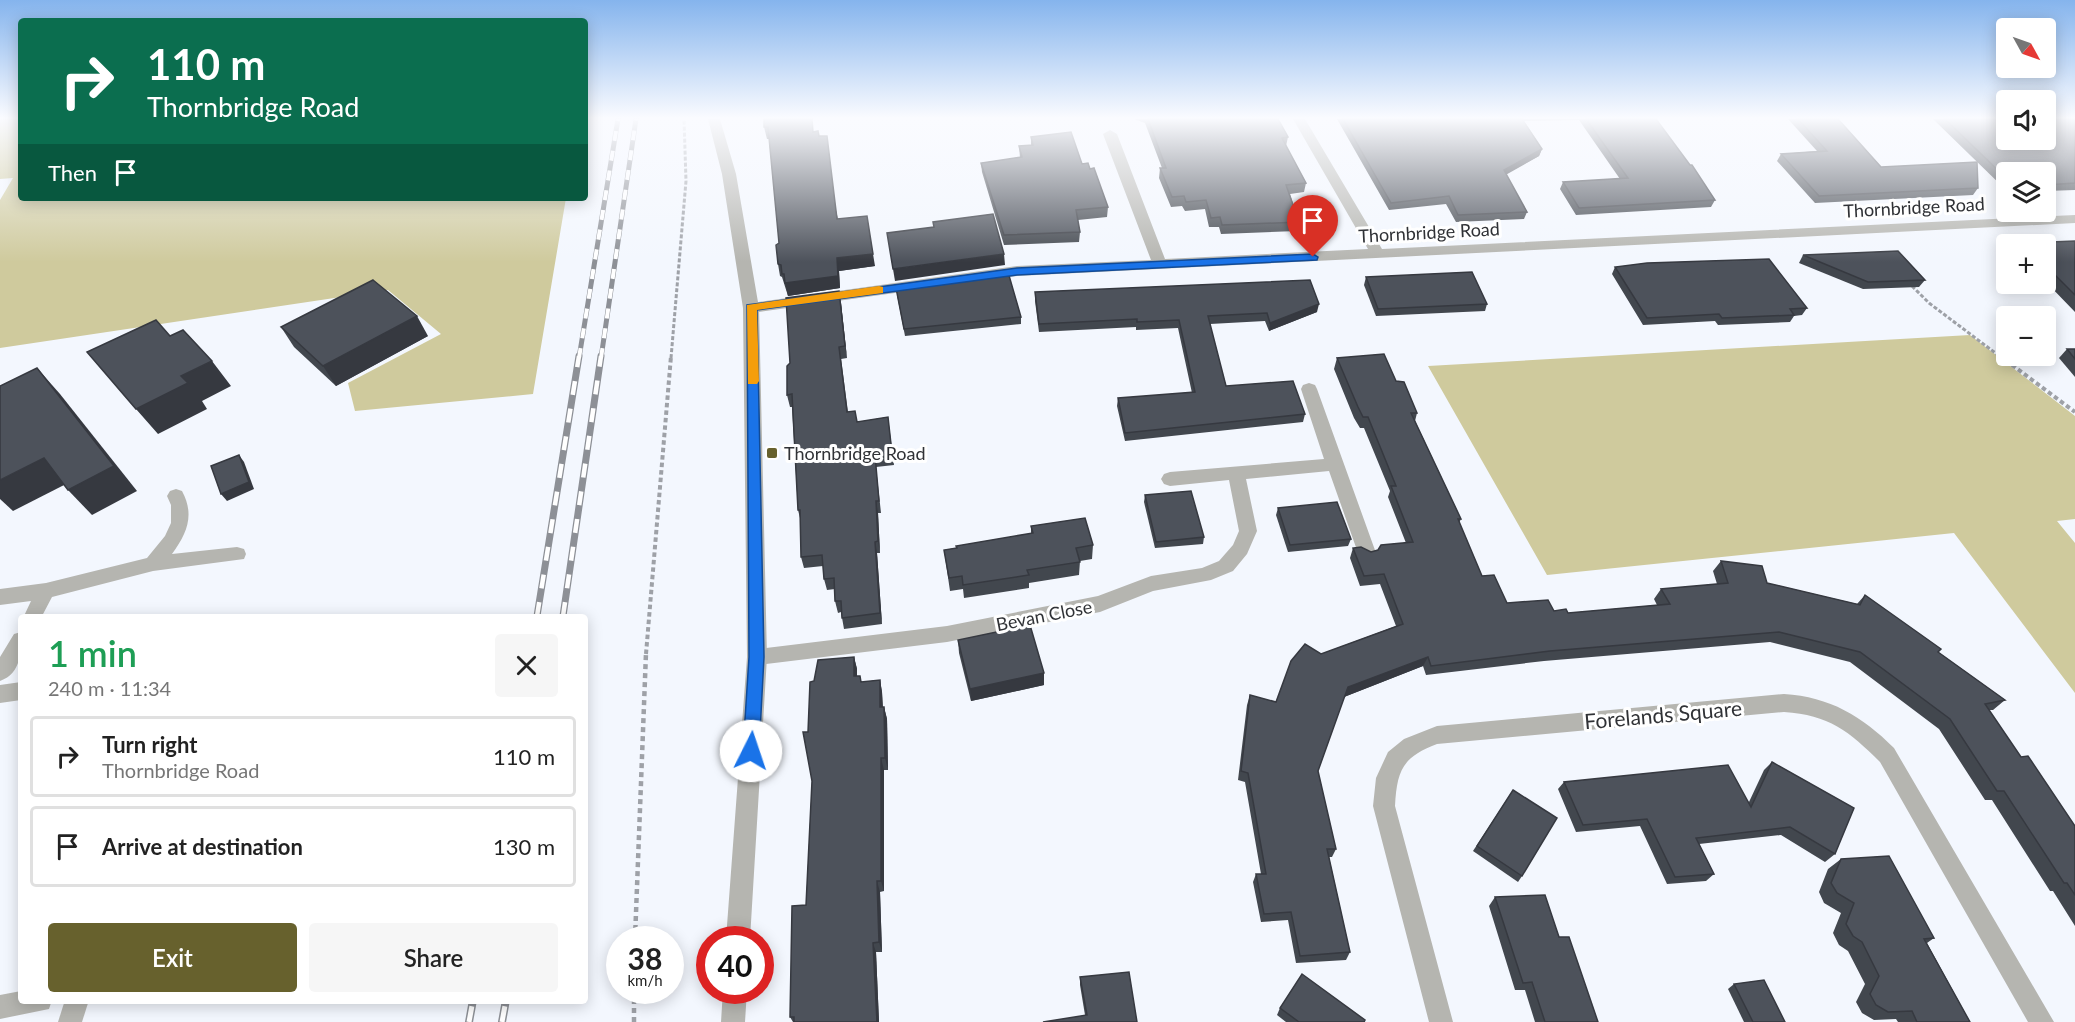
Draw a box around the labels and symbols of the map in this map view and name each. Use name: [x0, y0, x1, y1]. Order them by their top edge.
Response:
north arrow: [1996, 18, 2056, 78]
street label: Thornbridge Road: [1843, 192, 1985, 222]
pin: [1287, 195, 1338, 257]
street label: Thornbridge Road: [1358, 217, 1500, 247]
place label: Thornbridge Road: [784, 442, 926, 464]
marker: Thornbridge Road: [765, 446, 779, 460]
street label: Bevan Close: [994, 595, 1094, 635]
street label: Forelands Square: [1583, 695, 1743, 733]
position arrow: [719, 719, 783, 783]
speed limit sign: 40: [696, 926, 774, 1004]

